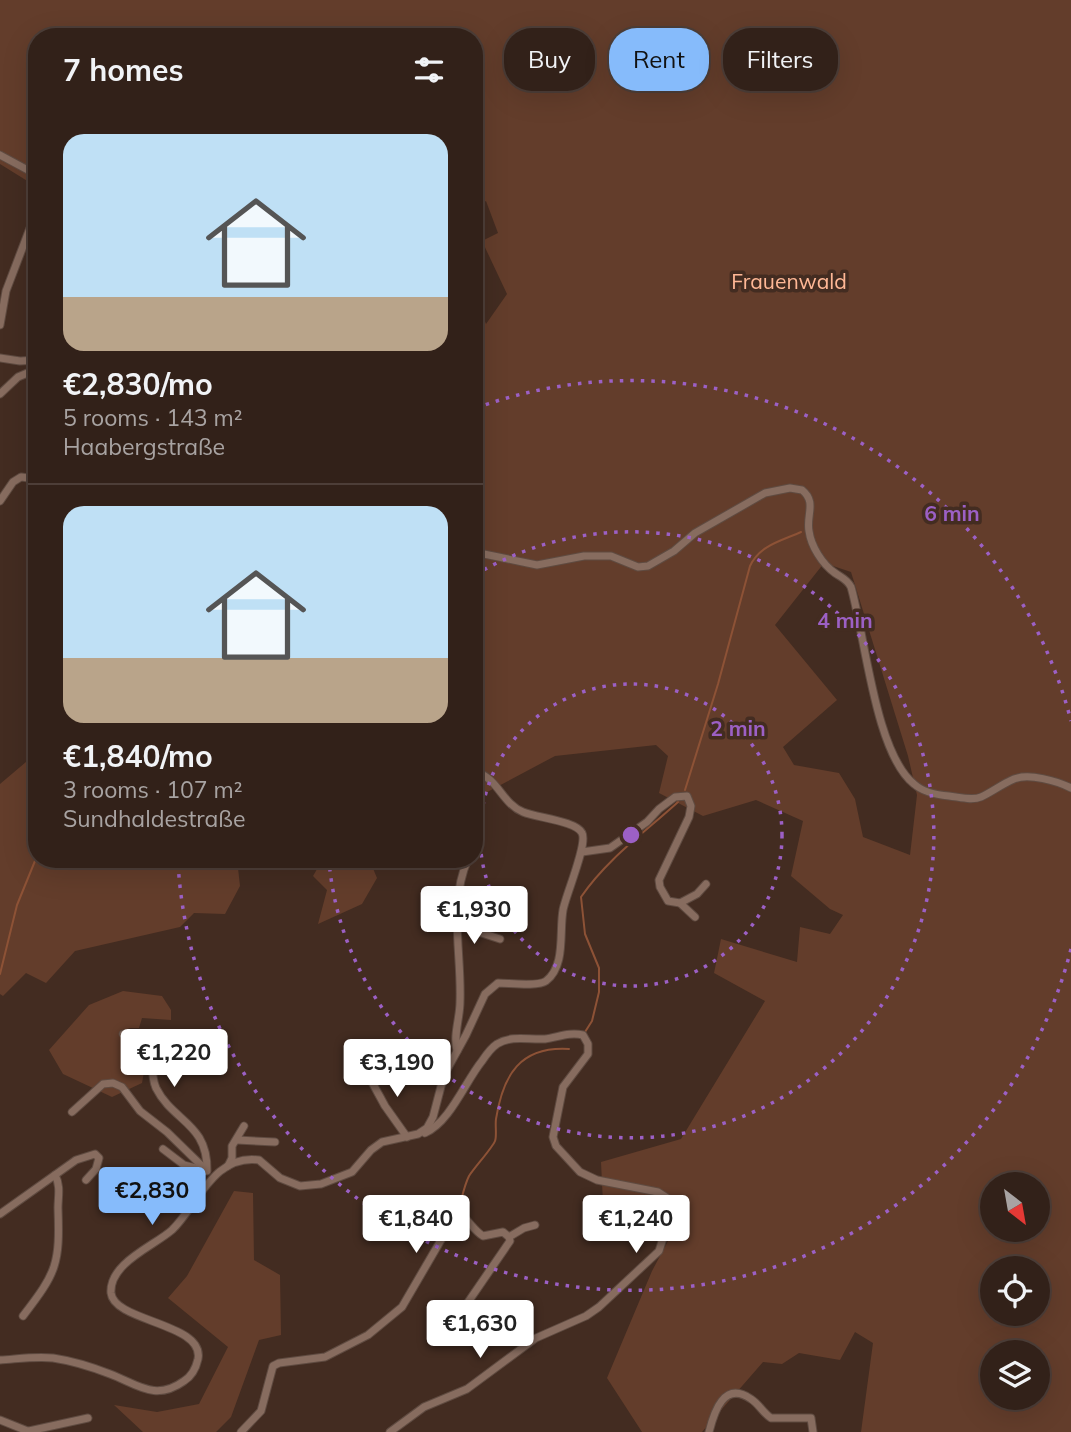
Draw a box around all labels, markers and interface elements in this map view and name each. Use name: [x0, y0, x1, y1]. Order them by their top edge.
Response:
chip: Buy: [504, 28, 595, 91]
chip: Rent: [609, 28, 709, 91]
chip: Filters: [723, 28, 838, 91]
text: 7 homes: [63, 51, 184, 89]
icon: filters: [410, 51, 448, 89]
icon: home: [193, 180, 319, 306]
park label: Frauenwald: [731, 268, 847, 294]
text: €2,830/mo: [63, 365, 213, 403]
text: 5 rooms · 143 m²: [63, 403, 243, 432]
text: Haabergstraße: [63, 432, 225, 461]
text: 6 min: [924, 500, 980, 526]
icon: home: [193, 552, 319, 678]
text: 4 min: [817, 607, 873, 633]
text: 2 min: [710, 715, 766, 741]
text: €1,840/mo: [63, 737, 213, 775]
text: 3 rooms · 107 m²: [63, 775, 243, 804]
text: Sundhaldestraße: [63, 804, 245, 833]
centre of rings: [619, 823, 643, 847]
pin: €1,930: [417, 886, 531, 946]
text: €1,930: [437, 894, 511, 923]
pin: €1,220: [117, 1030, 231, 1089]
text: €1,220: [137, 1037, 211, 1066]
pin: €3,190: [340, 1040, 454, 1099]
text: €3,190: [360, 1047, 434, 1076]
pin: €2,830: [95, 1168, 209, 1227]
north arrow: [980, 1172, 1050, 1242]
map controls: [980, 1172, 1050, 1410]
text: €2,830: [115, 1175, 189, 1204]
pin: €1,840: [359, 1196, 473, 1255]
pin: €1,240: [579, 1196, 693, 1255]
text: €1,840: [379, 1203, 453, 1232]
text: €1,240: [599, 1203, 673, 1232]
button: locate: [980, 1256, 1050, 1326]
pin: €1,630: [423, 1300, 537, 1360]
text: €1,630: [443, 1308, 517, 1337]
button: layers: [980, 1340, 1050, 1410]

